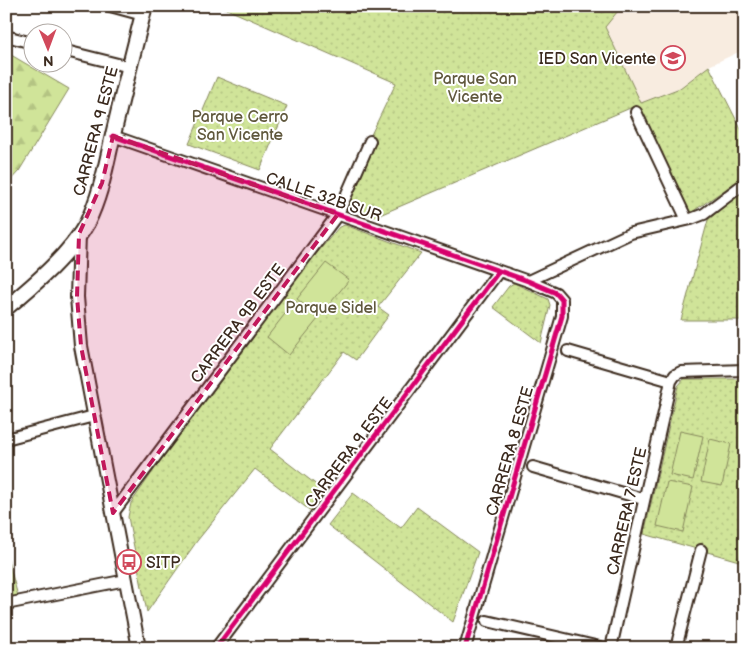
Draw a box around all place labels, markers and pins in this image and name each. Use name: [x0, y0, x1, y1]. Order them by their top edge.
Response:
school or university icon: IED San Vicente: [660, 45, 686, 71]
place label: IED San Vicente: [539, 50, 656, 69]
bus stop icon: SITP: [116, 549, 142, 575]
place label: SITP: [146, 554, 180, 573]

